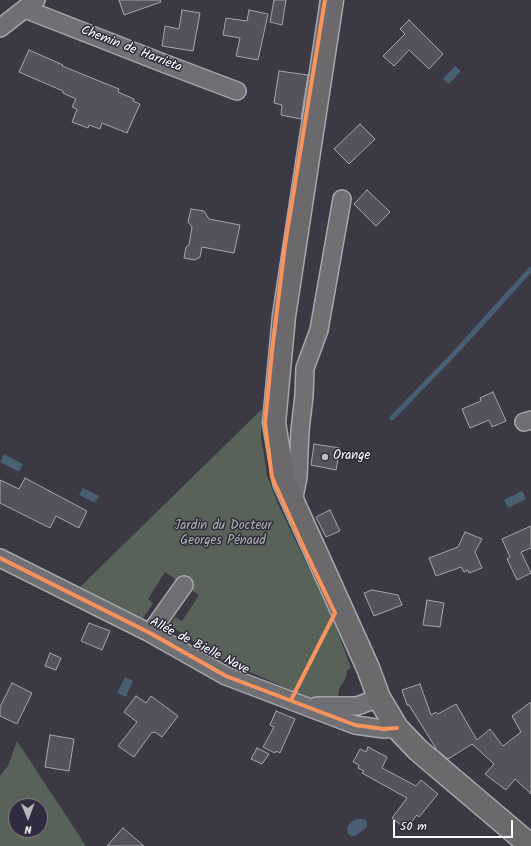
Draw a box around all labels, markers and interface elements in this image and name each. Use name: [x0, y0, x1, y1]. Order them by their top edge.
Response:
street label: Chemin de Harrieta: [78, 24, 184, 76]
place label: Orange: [333, 449, 370, 465]
marker: Orange: [320, 452, 330, 462]
park label: Jardin du Docteur Georges Pénaud: [174, 519, 272, 550]
street label: Allée de Bielle Nave: [147, 615, 251, 679]
north arrow: [8, 798, 48, 838]
scale bar: [395, 812, 515, 838]
text: 50 m: [400, 817, 427, 836]
text: N: [25, 820, 32, 838]

